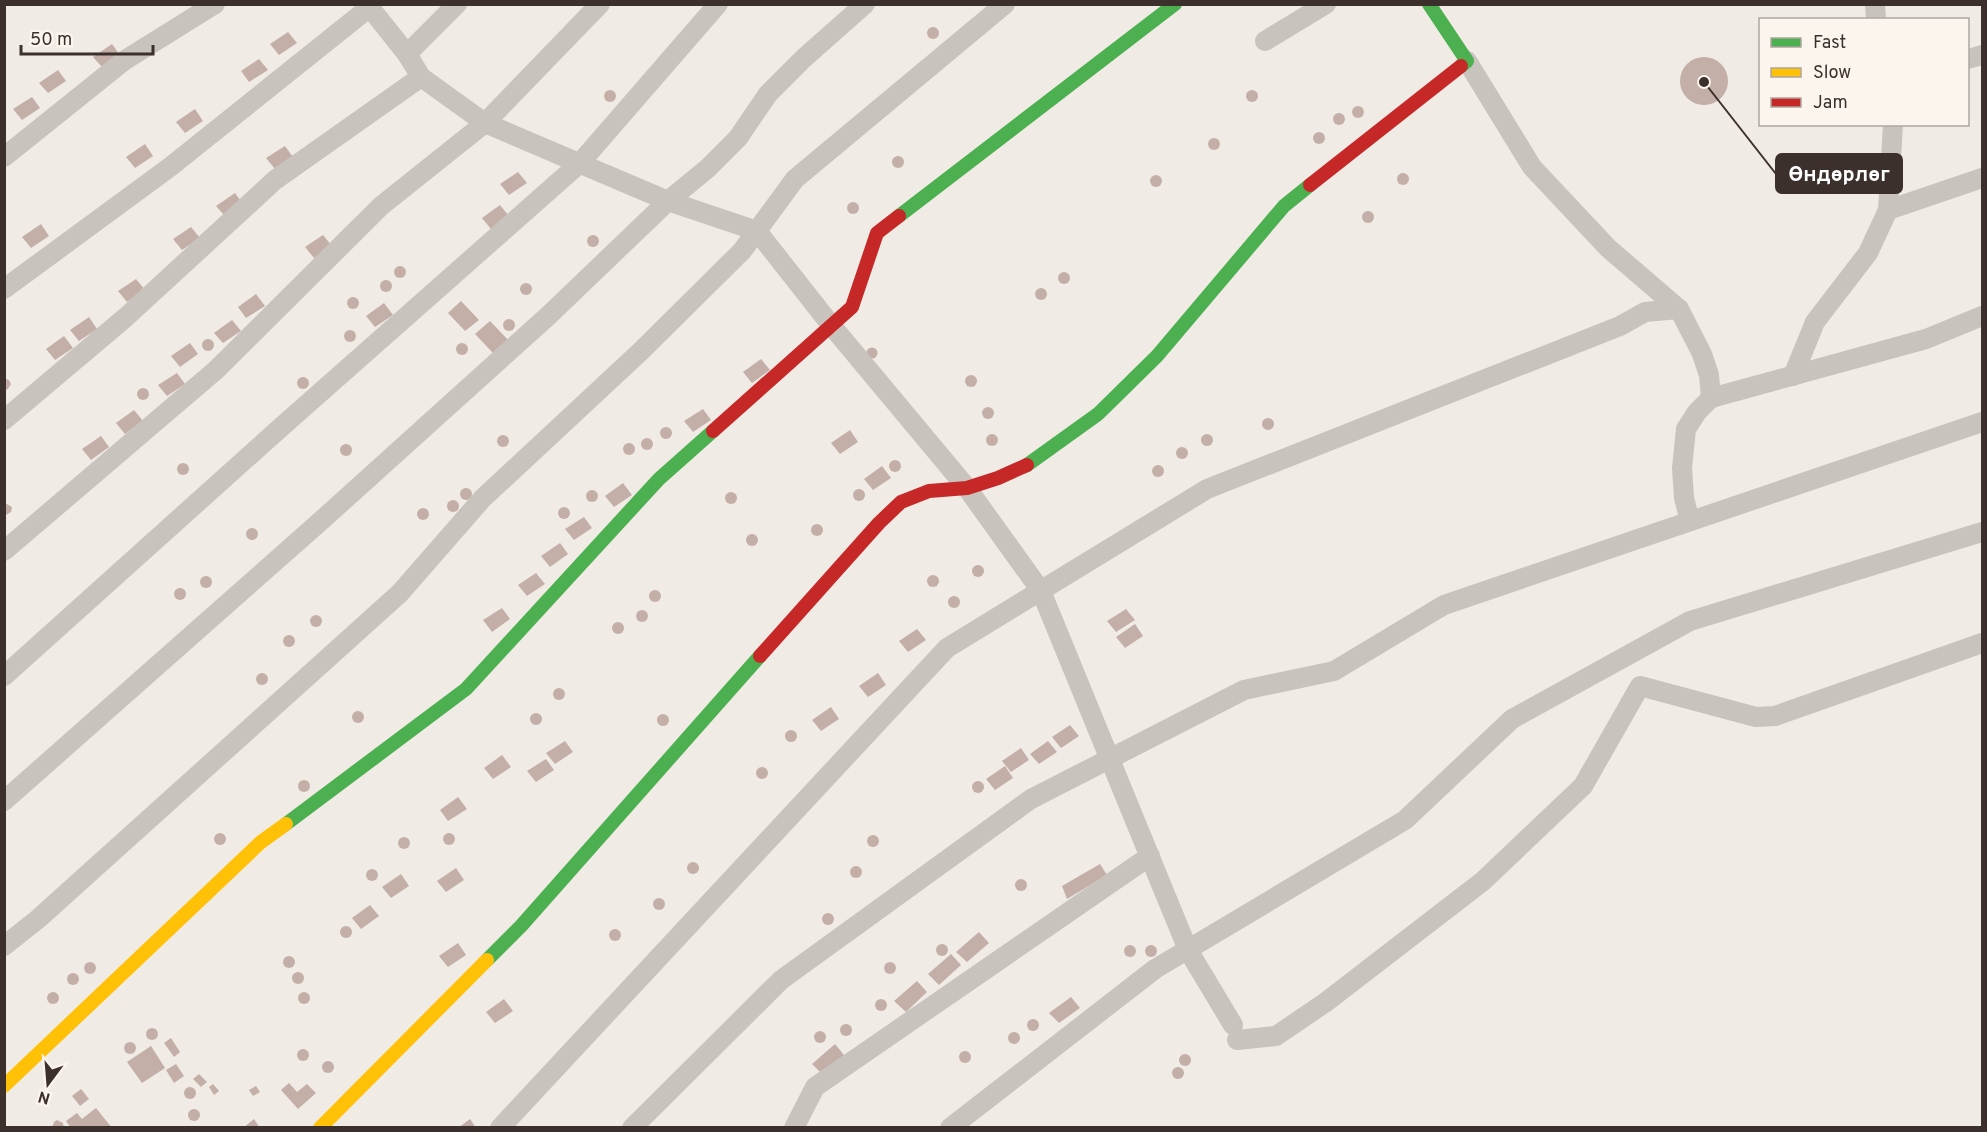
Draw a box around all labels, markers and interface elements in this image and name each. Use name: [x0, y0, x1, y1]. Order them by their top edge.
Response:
scale bar: [21, 18, 153, 56]
legend: [1759, 18, 1969, 126]
text: 50 m: [30, 29, 72, 52]
text: Fast: [1813, 32, 1846, 55]
text: Slow: [1813, 62, 1851, 85]
text: Jam: [1813, 92, 1848, 115]
callout: Өндөрлөг: [1776, 154, 1902, 193]
text: Өндөрлөг: [1788, 162, 1890, 189]
north arrow: [18, 1054, 78, 1114]
text: N: [36, 1085, 53, 1108]

